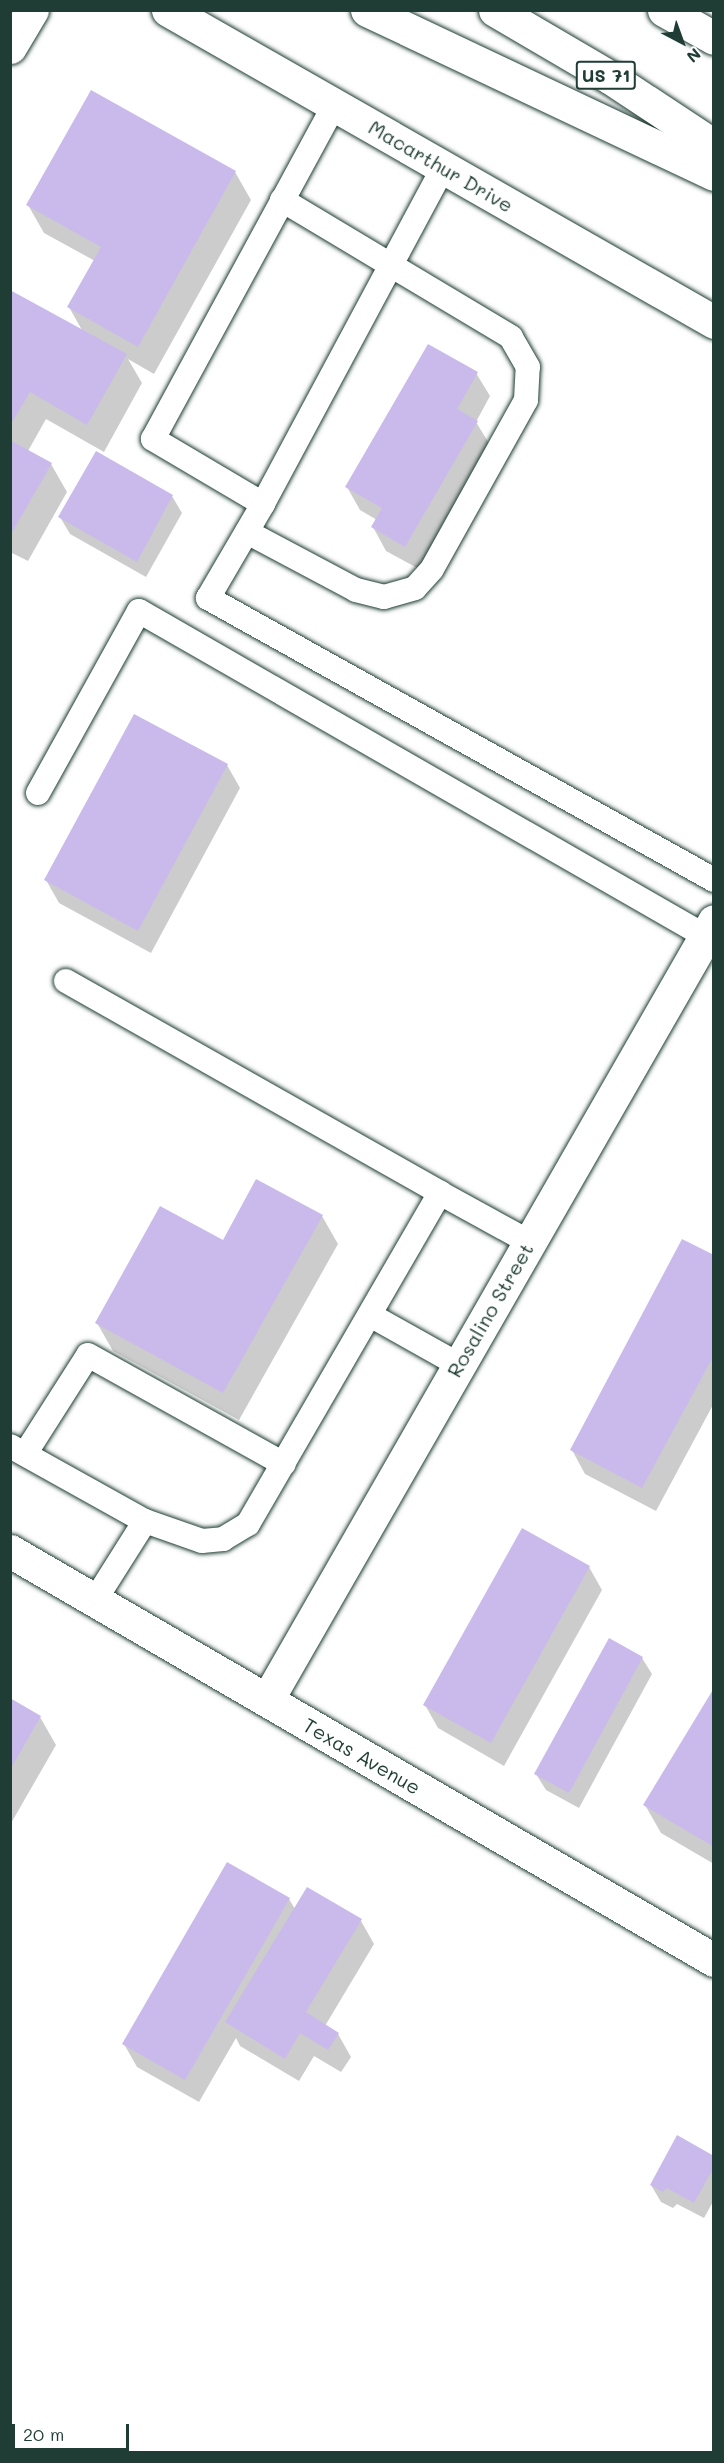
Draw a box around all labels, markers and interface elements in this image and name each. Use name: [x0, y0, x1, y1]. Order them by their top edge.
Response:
north arrow: [652, 12, 712, 72]
text: N: [683, 44, 706, 68]
road number: US 71: [574, 60, 638, 90]
street label: Macarthur Drive: [364, 115, 518, 217]
street label: Rosalino Street: [442, 1239, 538, 1381]
street label: Texas Avenue: [299, 1713, 425, 1799]
scale bar: [15, 2412, 132, 2450]
text: 20 m: [23, 2422, 64, 2446]

